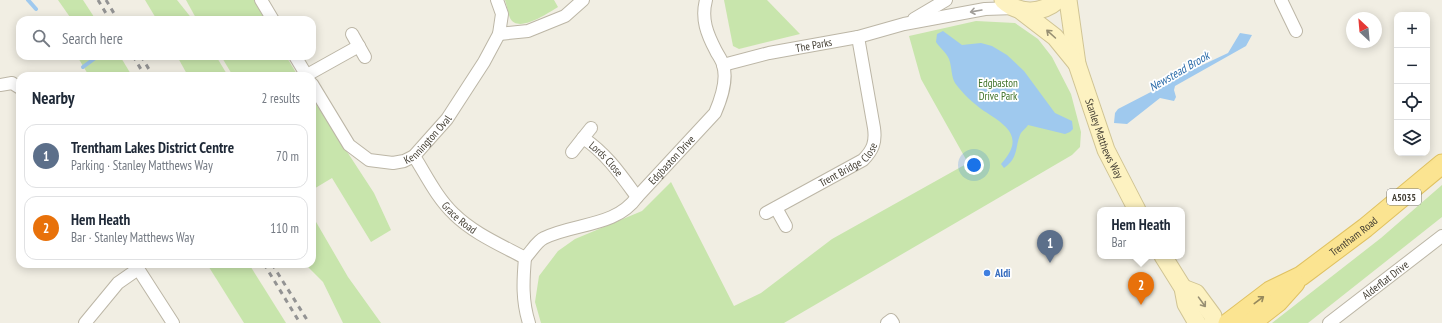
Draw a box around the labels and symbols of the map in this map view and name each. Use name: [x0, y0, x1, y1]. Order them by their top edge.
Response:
one-way arrow: [970, 7, 983, 15]
north arrow: [1346, 12, 1382, 48]
one-way arrow: [1046, 30, 1056, 39]
street label: The Parks: [794, 35, 833, 55]
water label: Newstead Brook: [1146, 47, 1213, 94]
park label: Edgbaston Drive Park: [978, 76, 1018, 103]
street label: Stanley Matthews Way: [1082, 97, 1127, 182]
street label: Kennington Oval: [401, 112, 455, 167]
street label: Edgbaston Drive: [645, 132, 698, 187]
street label: Lords Close: [586, 138, 626, 179]
street label: Trent Bridge Close: [816, 140, 881, 190]
your location: [964, 155, 984, 175]
road number: A5035: [1387, 189, 1421, 205]
street label: Grace Road: [439, 199, 480, 237]
street label: Trentham Road: [1327, 213, 1381, 259]
pin: 1: [1037, 230, 1063, 263]
street label: Alderflat Drive: [1359, 257, 1412, 302]
place label: Aldi: [994, 266, 1011, 280]
marker: Aldi: [982, 268, 992, 278]
pin: 2: [1128, 272, 1154, 305]
one-way arrow: [1254, 295, 1265, 304]
one-way arrow: [1198, 296, 1206, 307]

